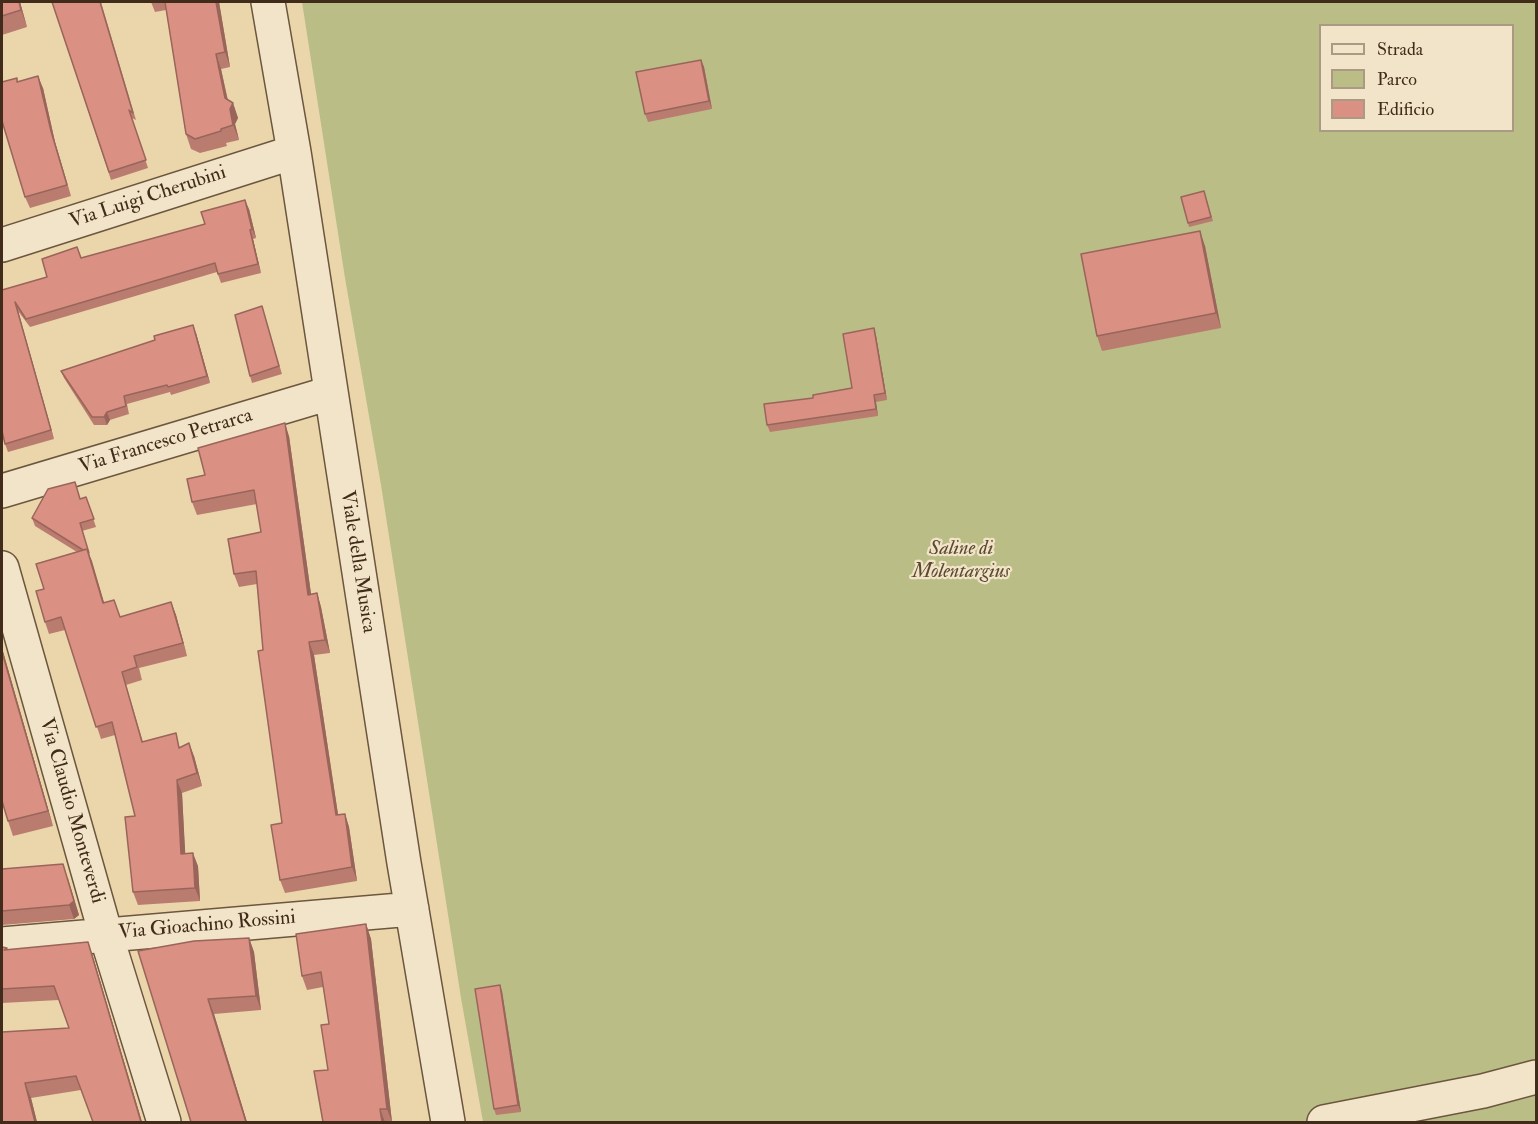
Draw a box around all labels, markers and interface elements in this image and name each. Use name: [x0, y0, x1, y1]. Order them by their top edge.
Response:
legend: [1319, 24, 1514, 132]
text: Strada: [1377, 38, 1423, 61]
text: Parco: [1377, 68, 1417, 91]
text: Edificio: [1377, 98, 1434, 121]
street label: Via Luigi Cherubini: [67, 161, 229, 235]
street label: Via Francesco Petrarca: [76, 404, 256, 480]
street label: Viale della Musica: [334, 489, 380, 635]
park label: Saline di Molentargius: [912, 538, 1010, 585]
street label: Via Claudio Monteverdi: [33, 715, 109, 907]
street label: Via Gioachino Rossini: [117, 906, 297, 946]

